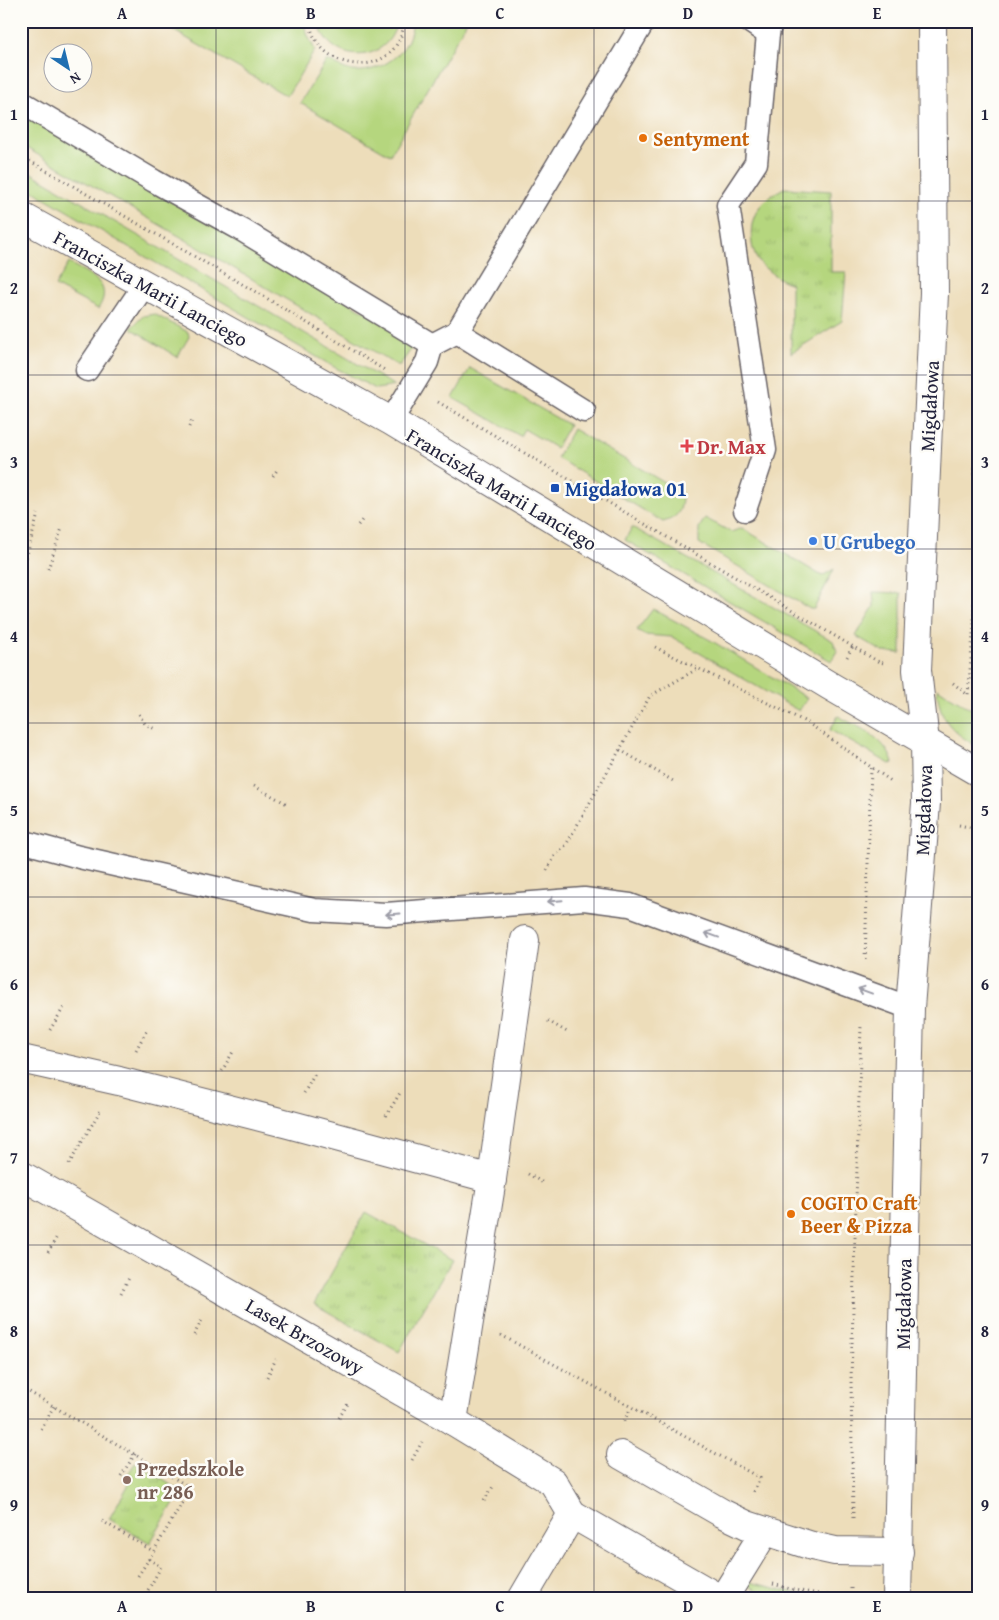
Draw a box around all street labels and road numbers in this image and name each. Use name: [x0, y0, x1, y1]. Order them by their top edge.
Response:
street label: Franciszka Marii Lanciego: [49, 223, 253, 353]
street label: Migdałowa: [912, 359, 946, 452]
street label: Franciszka Marii Lanciego: [401, 420, 603, 558]
street label: Migdałowa: [907, 763, 939, 856]
street label: Migdałowa: [888, 1258, 918, 1350]
street label: Lasek Brzozowy: [240, 1290, 370, 1382]

